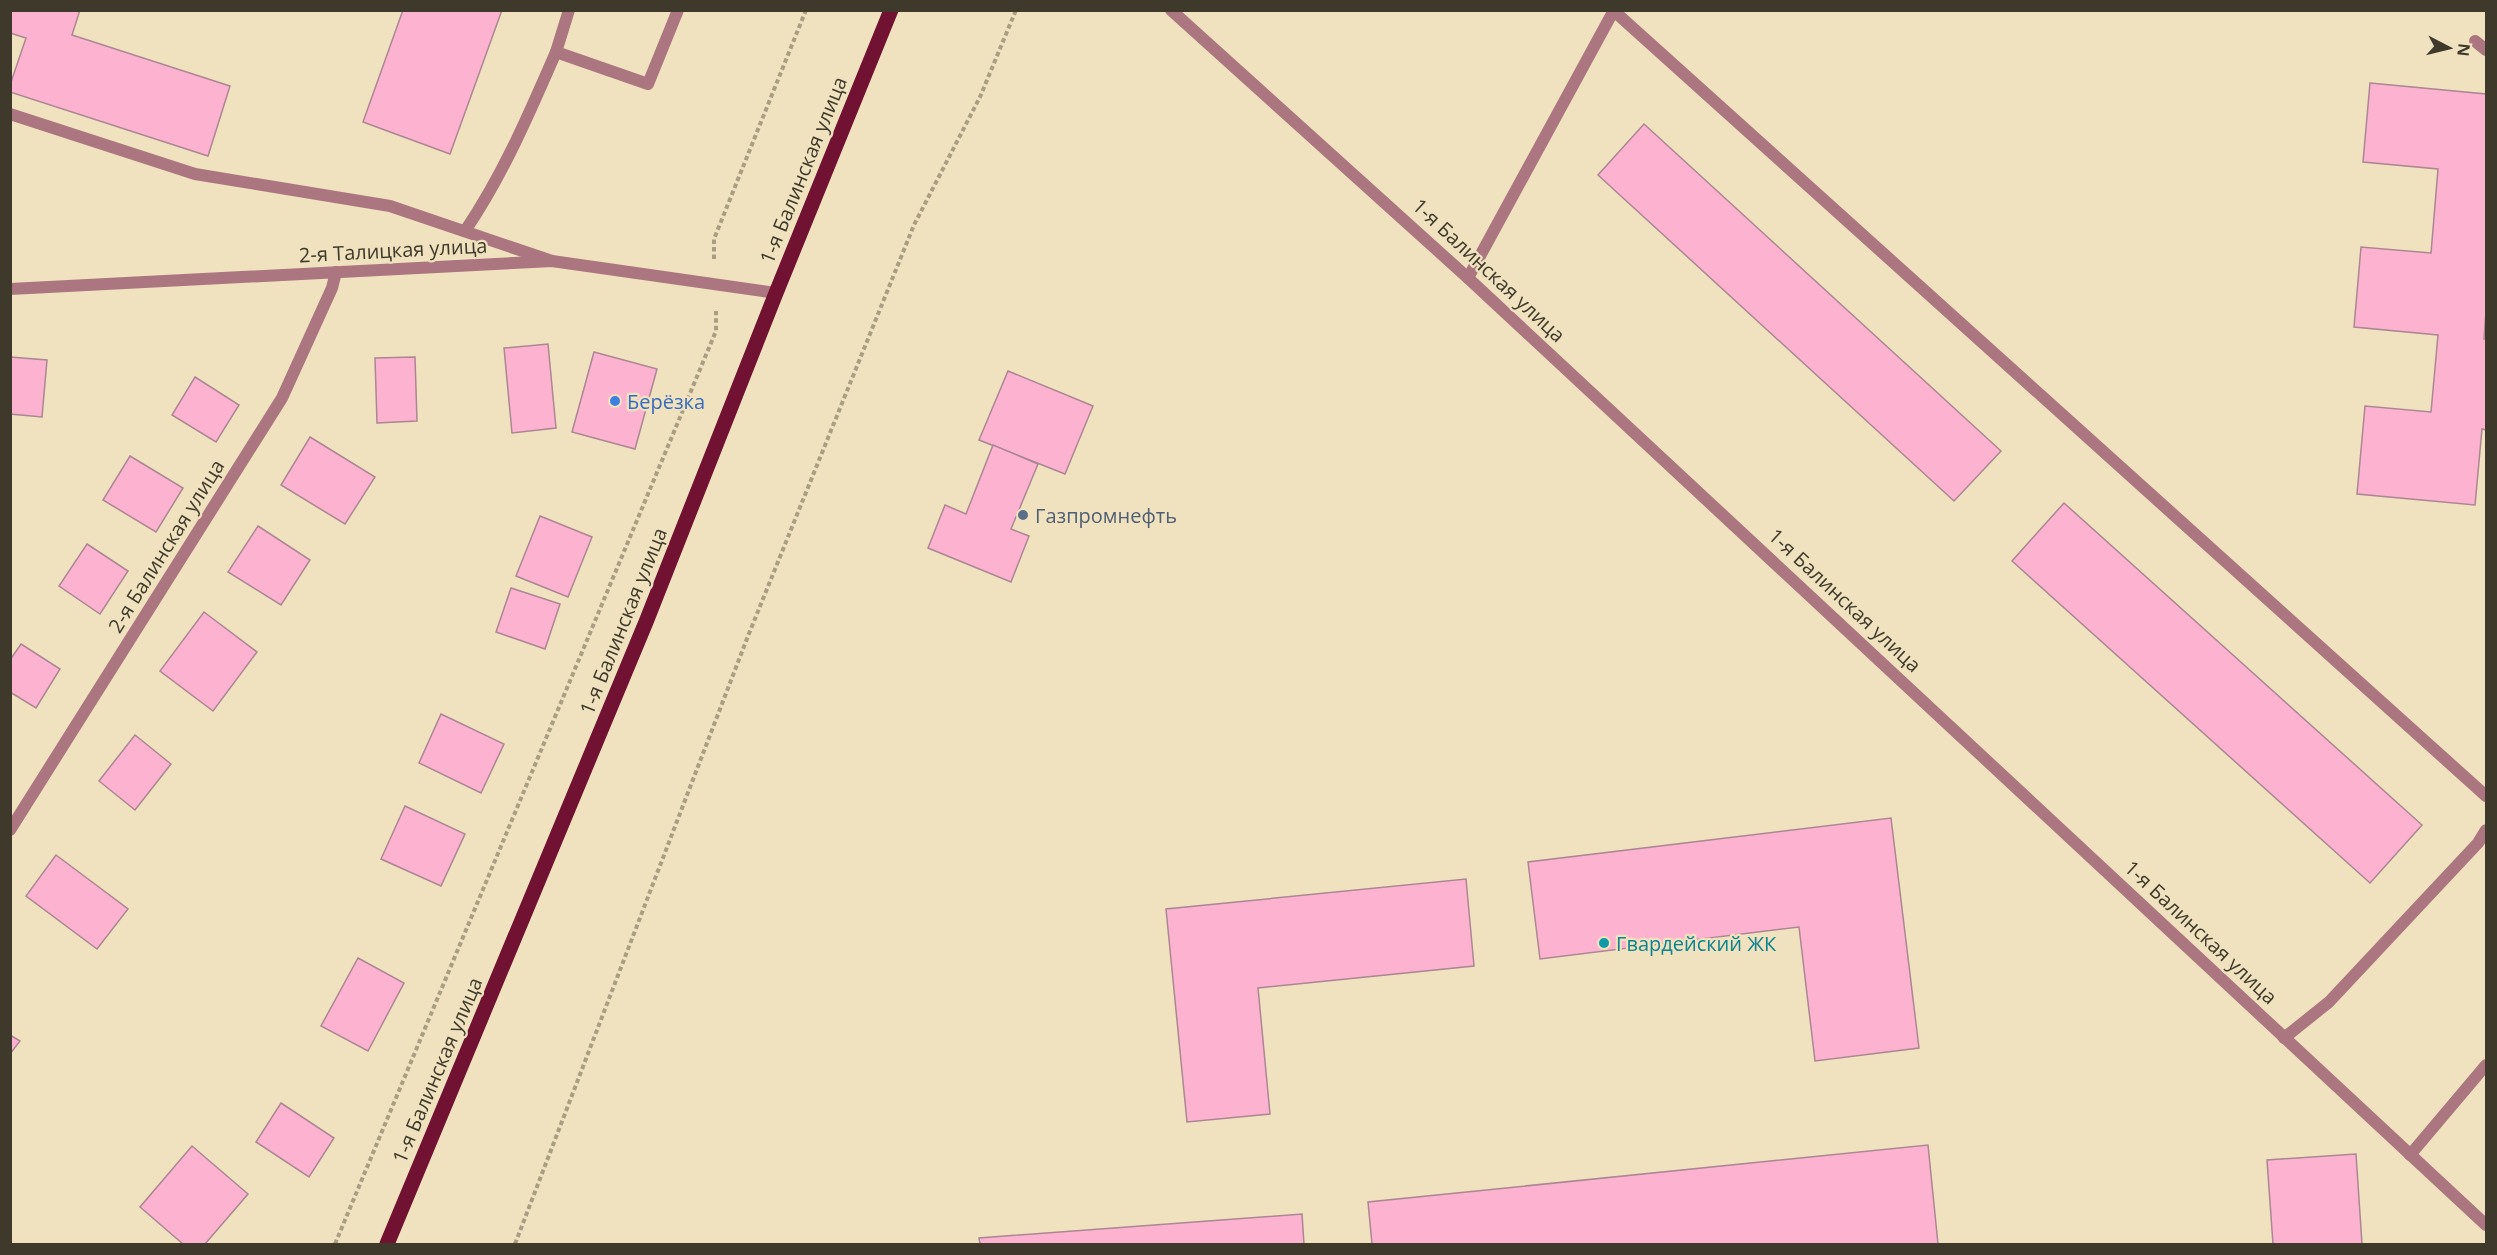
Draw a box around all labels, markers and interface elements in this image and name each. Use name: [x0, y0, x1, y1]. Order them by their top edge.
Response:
north arrow: [2419, 18, 2479, 78]
text: N: [2452, 42, 2476, 58]
street label: 1-я Балинская улица: [753, 72, 853, 268]
street label: 1-я Балинская улица: [1407, 192, 1571, 348]
street label: 2-я Талицкая улица: [298, 232, 488, 268]
place label: Берёзка: [627, 388, 705, 415]
marker: Берёзка: [608, 394, 622, 408]
street label: 2-я Балинская улица: [102, 454, 230, 638]
place label: Газпромнефть: [1035, 502, 1177, 529]
marker: Газпромнефть: [1016, 508, 1030, 522]
street label: 1-я Балинская улица: [1763, 522, 1927, 678]
street label: 1-я Балинская улица: [573, 523, 673, 719]
street label: 1-я Балинская улица: [2119, 854, 2283, 1010]
place label: Гвардейский ЖК: [1616, 930, 1777, 957]
marker: Гвардейский ЖК: [1597, 936, 1611, 950]
street label: 1-я Балинская улица: [386, 973, 488, 1167]

